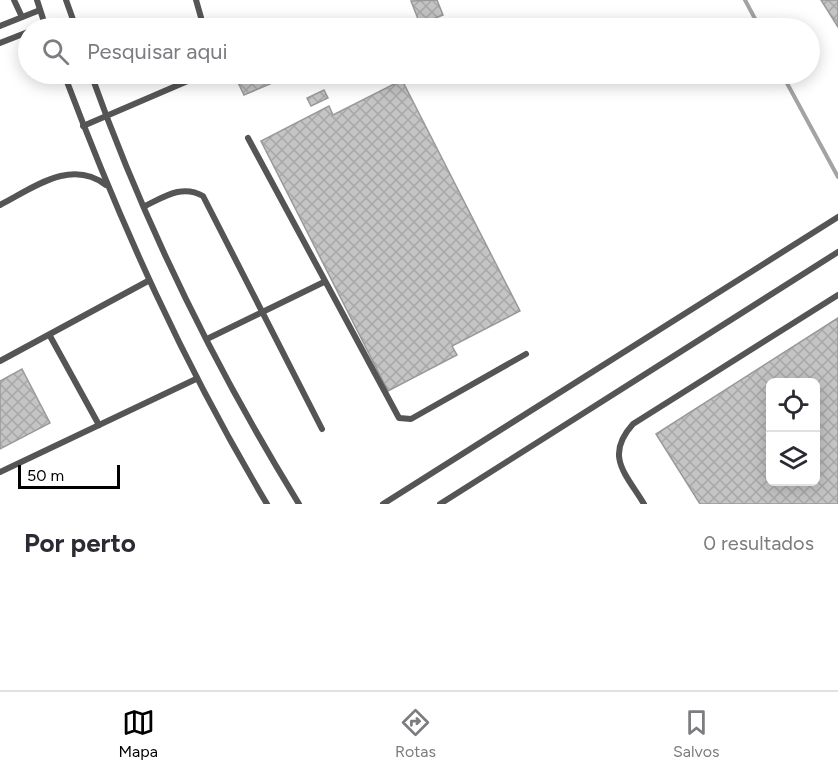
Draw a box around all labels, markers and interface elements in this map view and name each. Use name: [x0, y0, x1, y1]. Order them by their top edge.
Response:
search box: [18, 18, 820, 84]
icon: search: [39, 35, 72, 68]
text: Pesquisar aqui: [87, 38, 228, 65]
map controls: [766, 378, 820, 486]
button: locate: [766, 378, 820, 432]
button: layers: [766, 432, 820, 486]
scale bar: [18, 462, 120, 490]
text: 50 m: [27, 466, 64, 485]
text: Por perto: [24, 527, 136, 559]
text: 0 resultados: [703, 531, 814, 555]
tab: Mapa: [119, 706, 158, 761]
tab: Rotas: [395, 706, 436, 761]
tab: Salvos: [673, 706, 719, 761]

